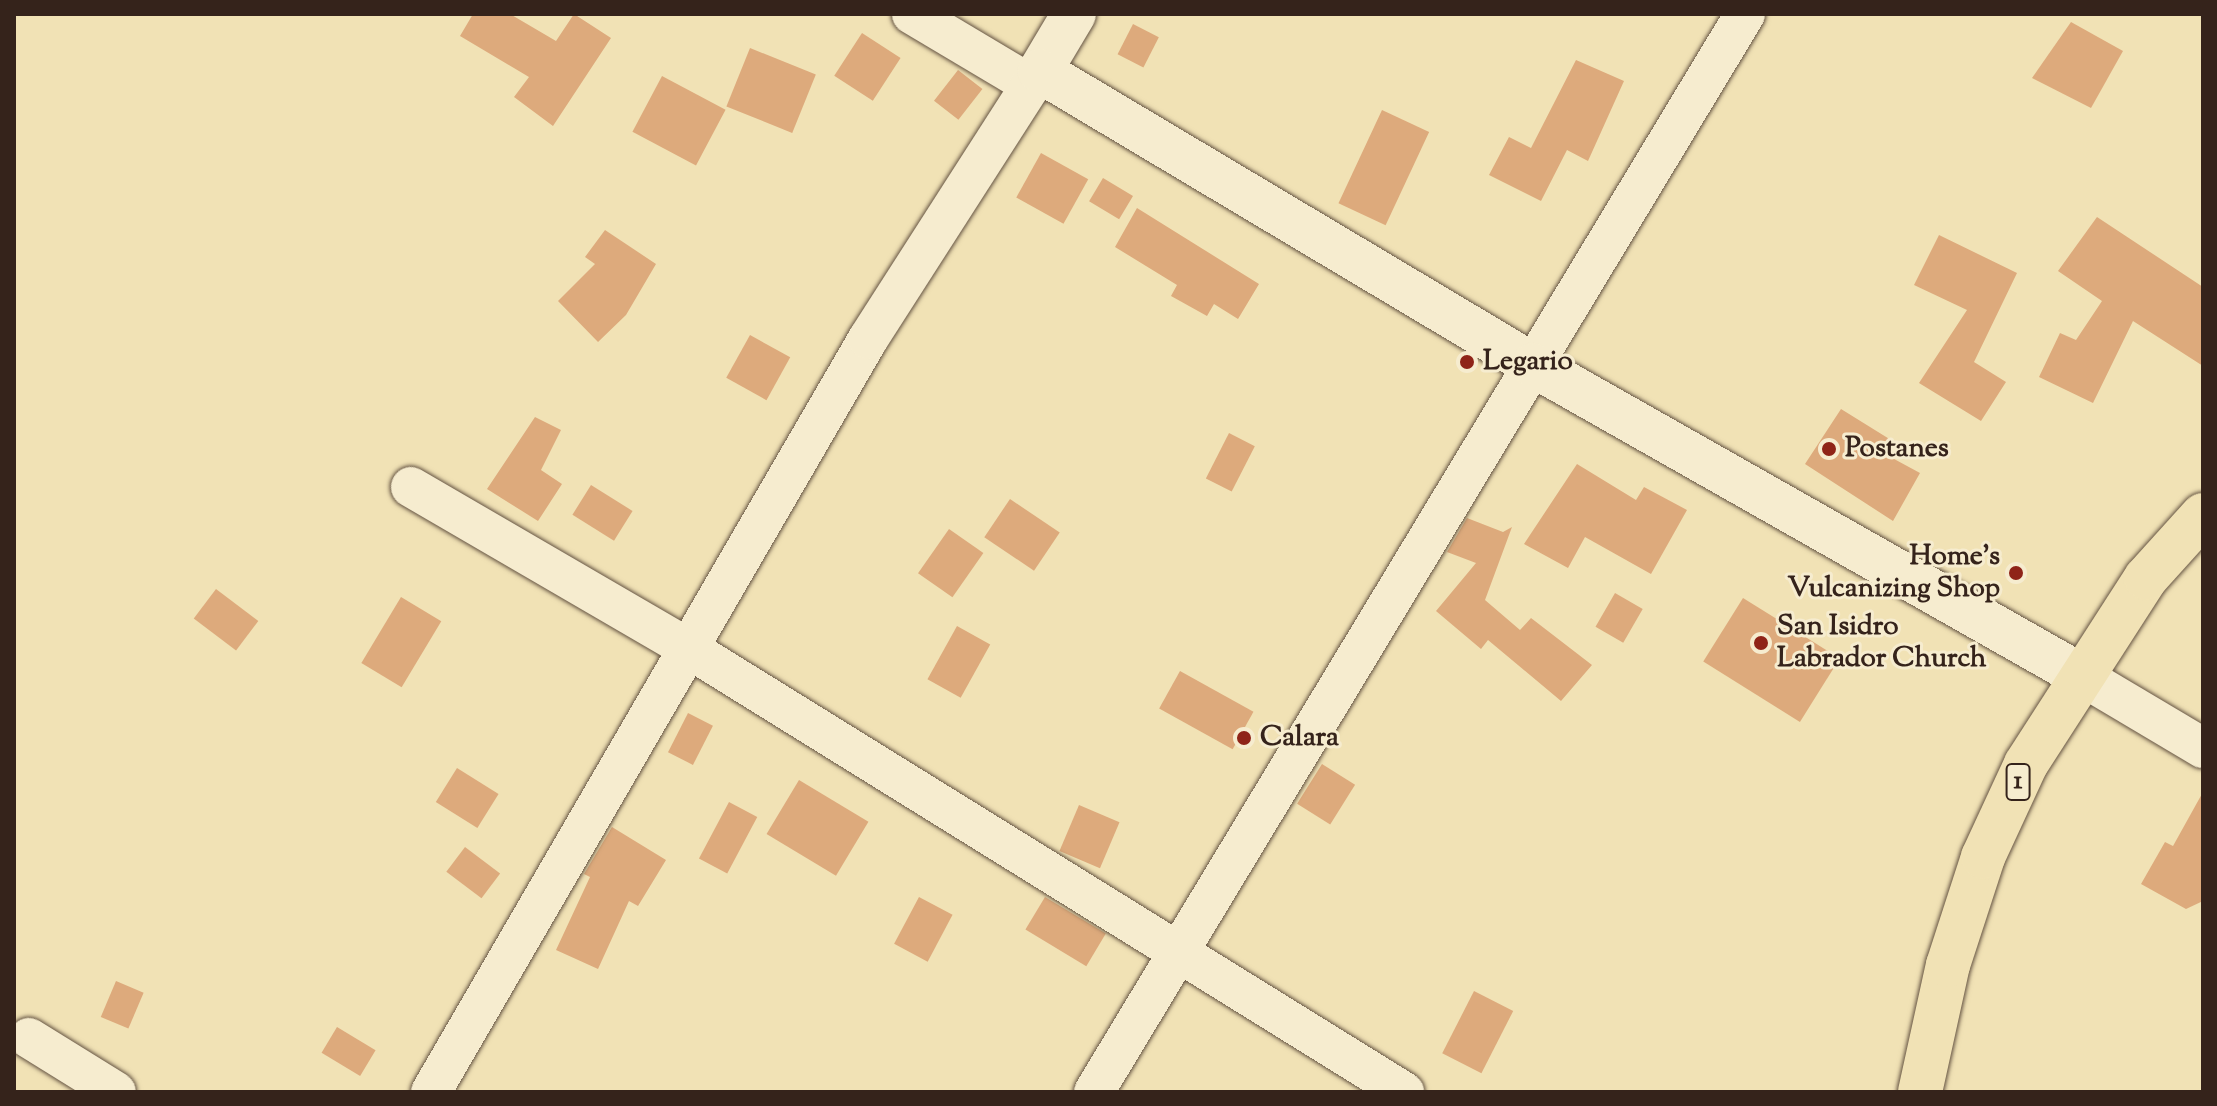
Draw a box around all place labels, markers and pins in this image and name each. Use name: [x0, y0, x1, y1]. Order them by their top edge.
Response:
place label: Legario: [1483, 345, 1573, 379]
marker: Legario: [1458, 353, 1476, 371]
place label: Postanes: [1845, 432, 1949, 466]
marker: Postanes: [1820, 440, 1838, 458]
place label: Home's Vulcanizing Shop: [1787, 540, 2000, 606]
marker: Home's Vulcanizing Shop: [2007, 564, 2025, 582]
place label: San Isidro Labrador Church: [1777, 610, 1986, 676]
marker: San Isidro Labrador Church: [1752, 634, 1770, 652]
place label: Calara: [1260, 721, 1339, 755]
marker: Calara: [1235, 729, 1253, 747]

